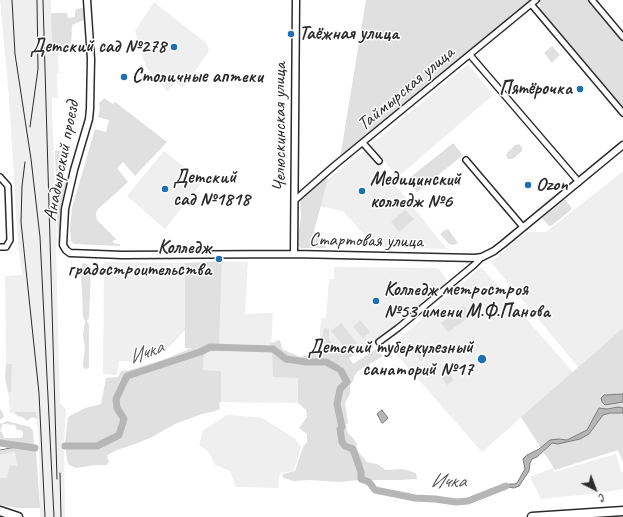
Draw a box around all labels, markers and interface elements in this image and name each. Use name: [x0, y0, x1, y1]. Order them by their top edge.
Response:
place label: Таёжная улица: [299, 23, 399, 45]
marker: Таёжная улица: [286, 29, 296, 39]
place label: Детский сад №278: [30, 36, 166, 58]
marker: Детский сад №278: [169, 42, 179, 52]
street label: Таймырская улица: [353, 42, 459, 136]
street label: Челюскинская улица: [269, 62, 291, 192]
place label: Столичные аптеки: [132, 66, 263, 88]
marker: Столичные аптеки: [119, 72, 129, 82]
place label: Пятёрочка: [499, 78, 572, 100]
marker: Пятёрочка: [575, 84, 585, 94]
street label: Анадырский проезд: [39, 99, 85, 223]
place label: Детский сад №1818: [173, 167, 250, 211]
place label: Медицинский колледж №6: [370, 169, 461, 213]
place label: Ozon: [536, 174, 568, 196]
marker: Ozon: [523, 180, 533, 190]
marker: Детский сад №1818: [160, 184, 170, 194]
marker: Медицинский колледж №6: [357, 186, 367, 196]
street label: Стартовая улица: [309, 229, 423, 253]
place label: Колледж градостроительства: [68, 237, 211, 281]
marker: Колледж градостроительства: [214, 254, 224, 264]
place label: Колледж метростроя №53 имени М.Ф.Панова: [384, 279, 550, 323]
marker: Колледж метростроя №53 имени М.Ф.Панова: [371, 296, 381, 306]
water label: Ичка: [125, 335, 167, 371]
place label: Детский туберкулезный санаторий №17: [308, 337, 473, 381]
marker: Детский туберкулезный санаторий №17: [476, 353, 488, 365]
north arrow: [575, 469, 615, 509]
water label: Ичка: [430, 470, 466, 494]
text: С: [596, 491, 610, 505]

